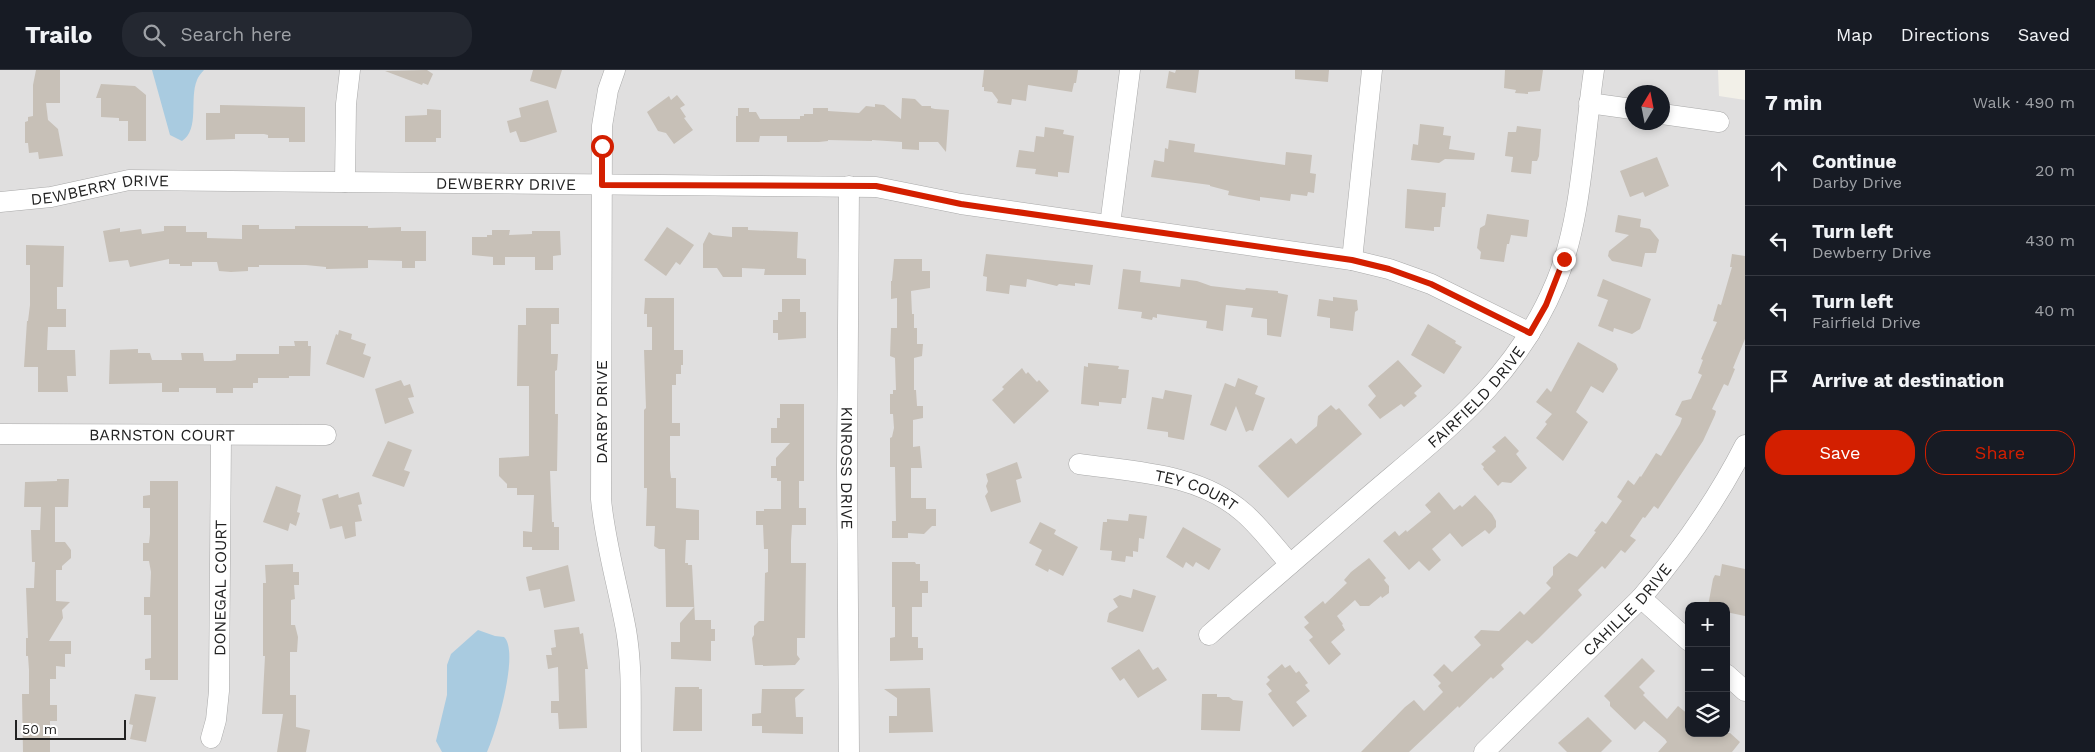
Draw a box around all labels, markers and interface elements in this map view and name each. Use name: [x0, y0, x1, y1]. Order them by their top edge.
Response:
search box: [122, 12, 472, 57]
text: Trailo: [25, 21, 92, 49]
icon: search: [140, 21, 168, 49]
text: Search here: [180, 23, 292, 46]
text: Map: [1836, 24, 1873, 45]
text: Directions: [1901, 24, 1990, 45]
text: Saved: [2018, 24, 2070, 45]
north arrow: [1625, 85, 1670, 130]
text: 7 min: [1765, 90, 1822, 115]
text: Walk · 490 m: [1973, 93, 2075, 112]
route start: [591, 135, 614, 158]
text: Continue: [1812, 150, 1896, 173]
icon: ahead: [1765, 157, 1793, 185]
text: 20 m: [2035, 161, 2075, 180]
street label: DEWBERRY DRIVE: [30, 170, 169, 208]
street label: DEWBERRY DRIVE: [436, 173, 576, 194]
text: Darby Drive: [1812, 173, 1902, 192]
text: Turn left: [1812, 220, 1893, 243]
icon: left: [1765, 227, 1793, 255]
text: 430 m: [2025, 231, 2075, 250]
text: Dewberry Drive: [1812, 243, 1931, 262]
route end: [1553, 248, 1576, 271]
text: Turn left: [1812, 290, 1893, 313]
icon: left: [1765, 297, 1793, 325]
text: 40 m: [2035, 301, 2075, 320]
text: Fairfield Drive: [1812, 313, 1921, 332]
street label: FAIRFIELD DRIVE: [1423, 342, 1528, 452]
street label: DARBY DRIVE: [592, 360, 611, 464]
icon: arrive: [1765, 367, 1793, 395]
text: Arrive at destination: [1812, 369, 2004, 392]
street label: KINROSS DRIVE: [837, 406, 857, 530]
street label: BARNSTON COURT: [89, 425, 235, 444]
button: Save: [1765, 430, 1915, 475]
button: Share: [1925, 430, 2075, 475]
street label: TEY COURT: [1153, 465, 1242, 515]
street label: DONEGAL COURT: [210, 519, 230, 656]
street label: CAHILLE DRIVE: [1579, 559, 1675, 659]
map controls: [1685, 602, 1730, 737]
button: +: [1685, 602, 1730, 647]
button: −: [1685, 647, 1730, 692]
button: layers: [1685, 692, 1730, 737]
scale bar: [15, 717, 126, 740]
text: 50 m: [22, 721, 57, 737]

